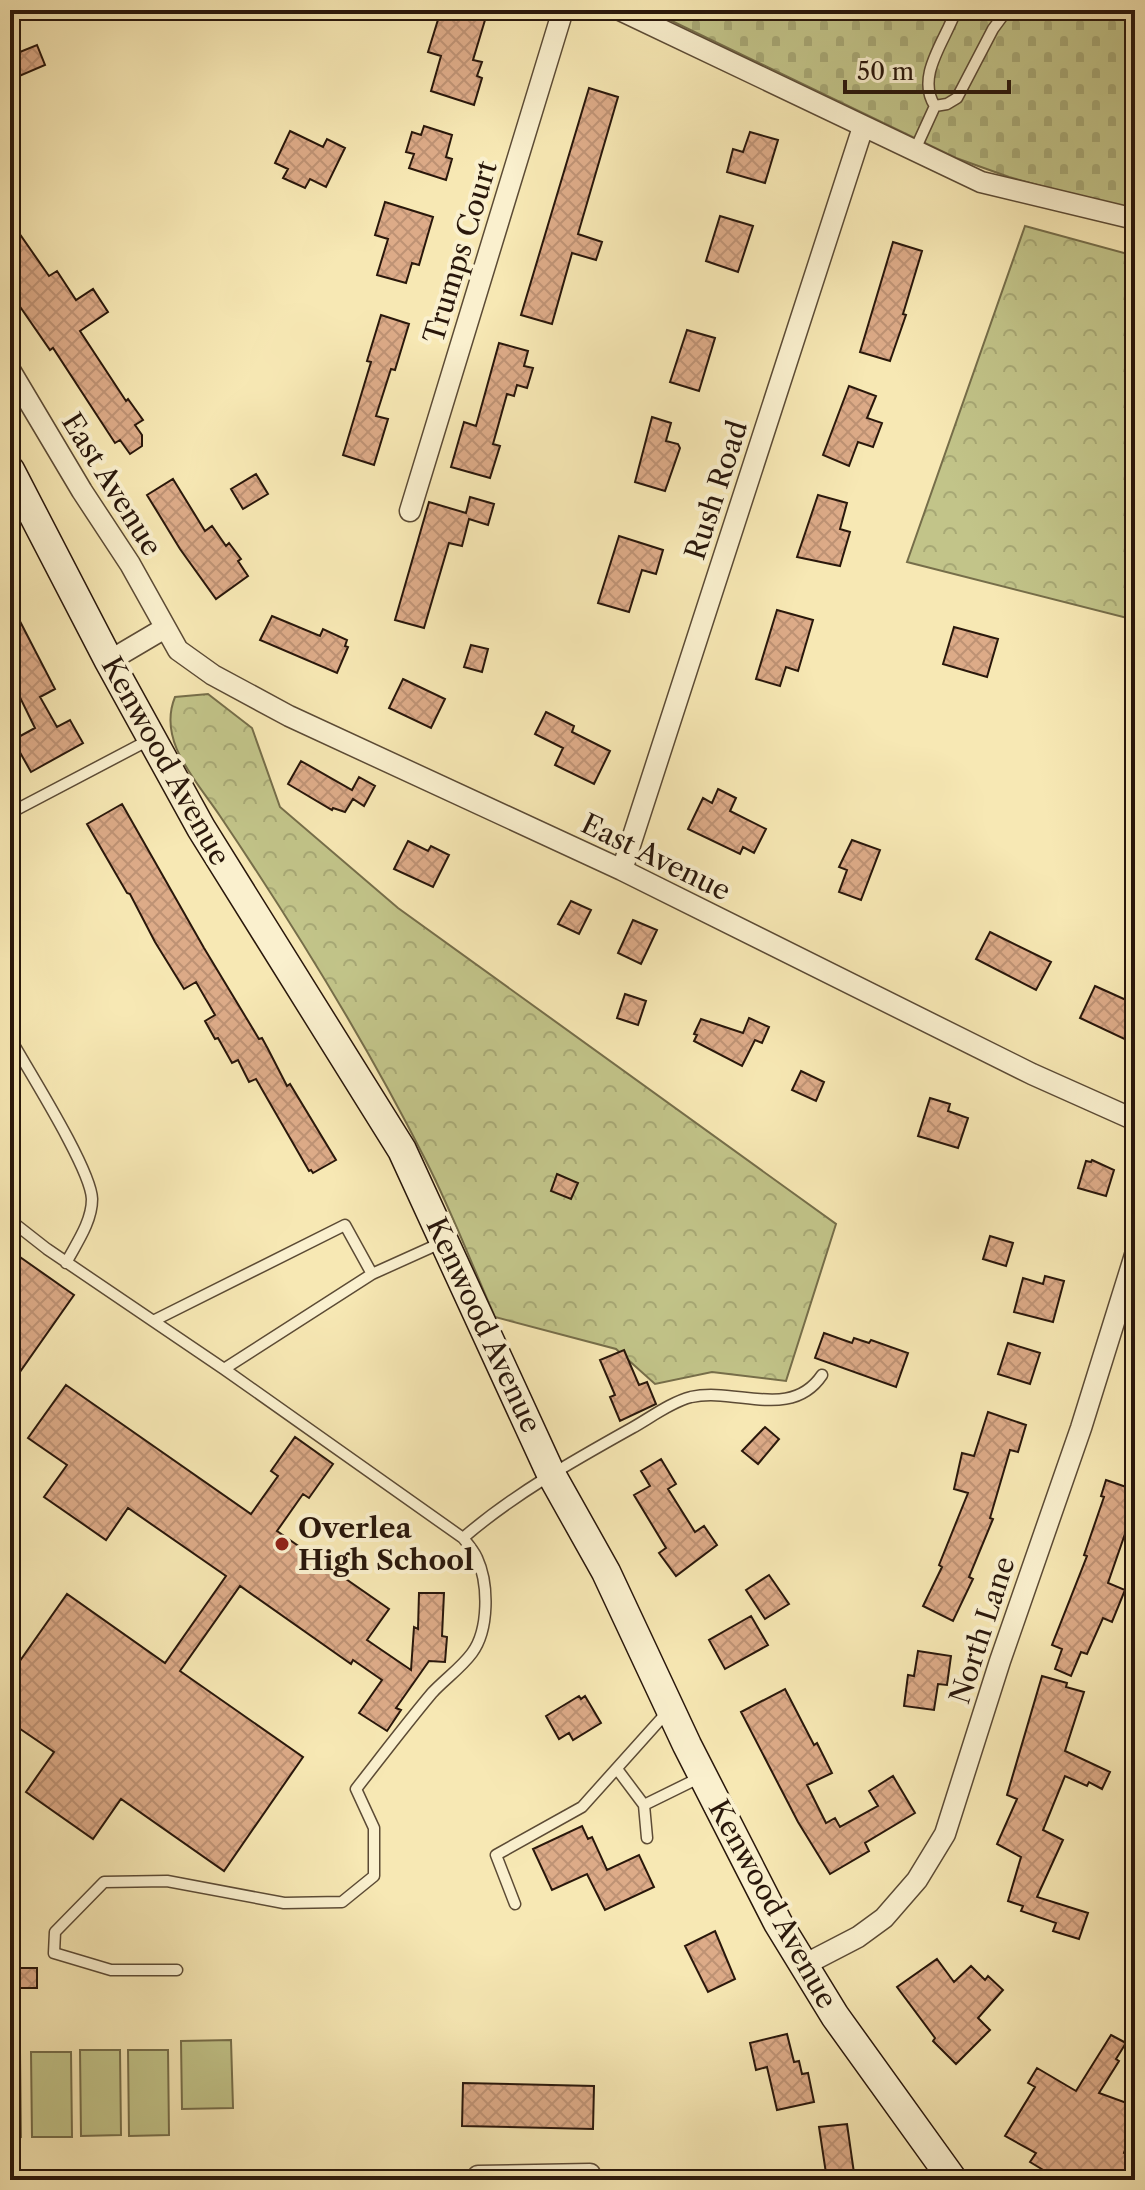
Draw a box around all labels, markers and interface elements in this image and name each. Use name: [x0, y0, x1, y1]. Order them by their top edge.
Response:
scale bar: [845, 44, 1009, 94]
text: 50 m: [857, 57, 914, 86]
street label: Trumps Court: [416, 157, 504, 347]
street label: East Avenue: [55, 406, 169, 562]
street label: Rush Road: [678, 416, 754, 564]
street label: Kenwood Avenue: [95, 651, 237, 871]
street label: East Avenue: [576, 806, 736, 908]
street label: Kenwood Avenue: [419, 1212, 549, 1438]
place label: Overlea High School: [298, 1511, 474, 1577]
marker: Overlea High School: [273, 1535, 291, 1553]
street label: North Lane: [942, 1552, 1022, 1708]
street label: Kenwood Avenue: [702, 1794, 844, 2014]

